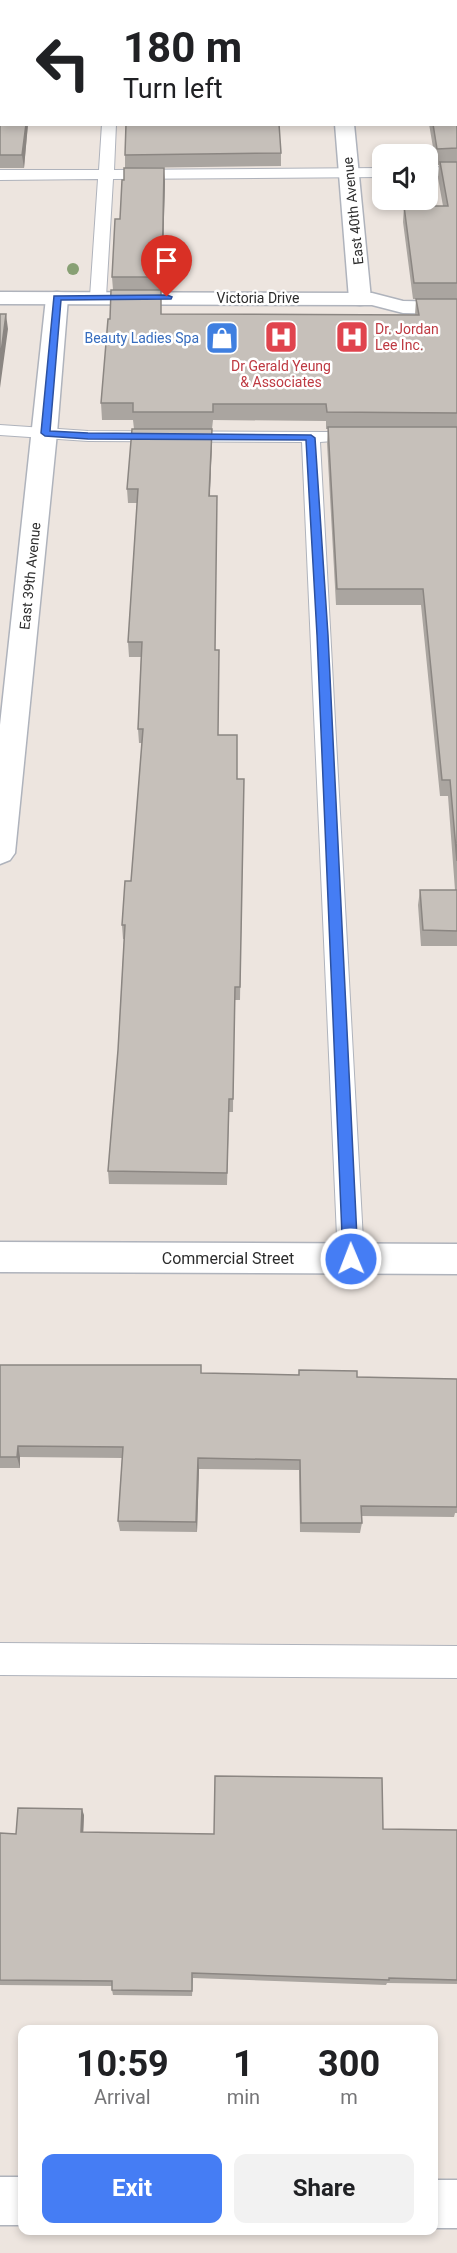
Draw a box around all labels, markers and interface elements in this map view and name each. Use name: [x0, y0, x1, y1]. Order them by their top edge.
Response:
text: 180 m: [123, 23, 242, 72]
icon: left: [24, 24, 102, 102]
text: Turn left: [123, 73, 223, 105]
map controls: [372, 144, 438, 210]
button: sound: [372, 144, 438, 210]
street label: East 40th Avenue: [339, 156, 367, 266]
pin: [141, 235, 192, 297]
icon: arrive: [150, 244, 183, 277]
street label: Victoria Drive: [217, 290, 299, 306]
hospital icon: Dr Gerald Yeung & Associates: [263, 319, 299, 355]
hospital icon: Dr. Jordan Lee Inc.: [334, 319, 370, 355]
shop icon: Beauty Ladies Spa: [204, 320, 240, 356]
place label: Dr. Jordan Lee Inc.: [375, 321, 439, 353]
place label: Beauty Ladies Spa: [84, 330, 199, 346]
place label: Dr Gerald Yeung & Associates: [231, 358, 331, 390]
street label: East 39th Avenue: [16, 521, 44, 631]
position arrow: [319, 1227, 383, 1291]
street label: Commercial Street: [162, 1249, 294, 1268]
text: 10:59: [76, 2043, 169, 2085]
text: 1: [233, 2043, 254, 2085]
text: 300: [318, 2043, 380, 2085]
text: Arrival: [94, 2085, 151, 2109]
text: min: [227, 2085, 260, 2109]
text: m: [340, 2085, 358, 2109]
button: Exit: [42, 2154, 222, 2223]
button: Share: [234, 2154, 414, 2223]

